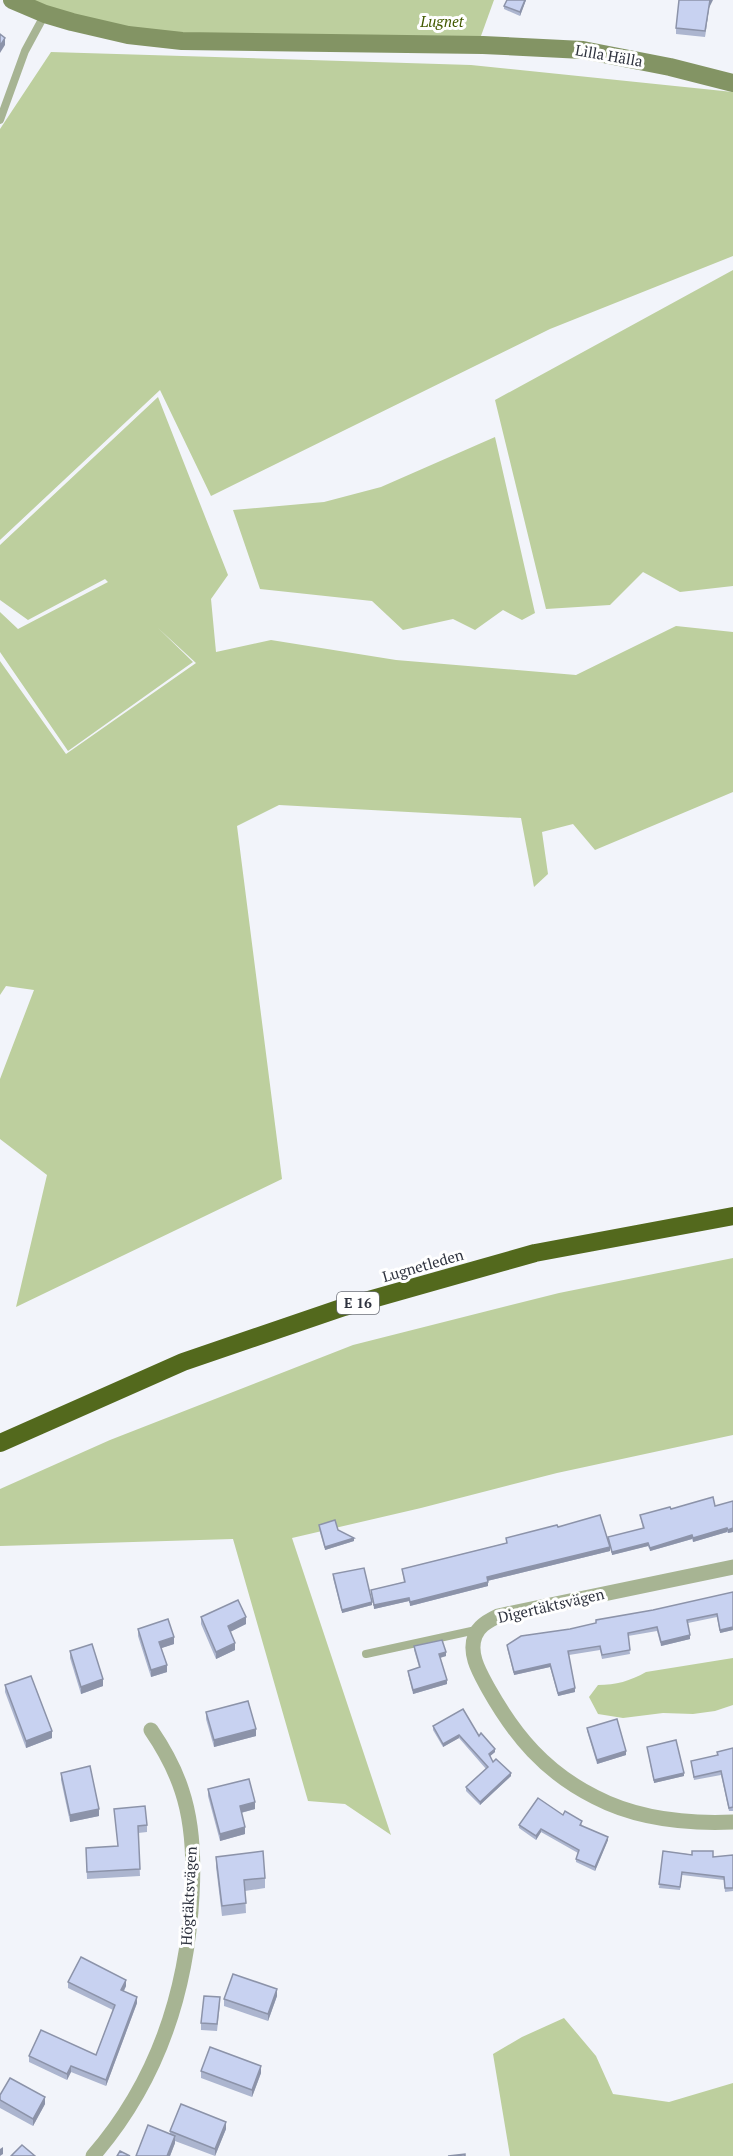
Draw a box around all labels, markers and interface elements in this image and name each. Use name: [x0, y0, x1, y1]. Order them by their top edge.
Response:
park label: Lugnet: [419, 11, 465, 31]
street label: Lilla Hälla: [574, 39, 645, 71]
street label: Lugnetleden: [380, 1244, 466, 1286]
road number: E 16: [337, 1292, 379, 1314]
street label: Digertäktsvägen: [496, 1583, 606, 1627]
street label: Högtäktsvägen: [175, 1846, 201, 1946]

